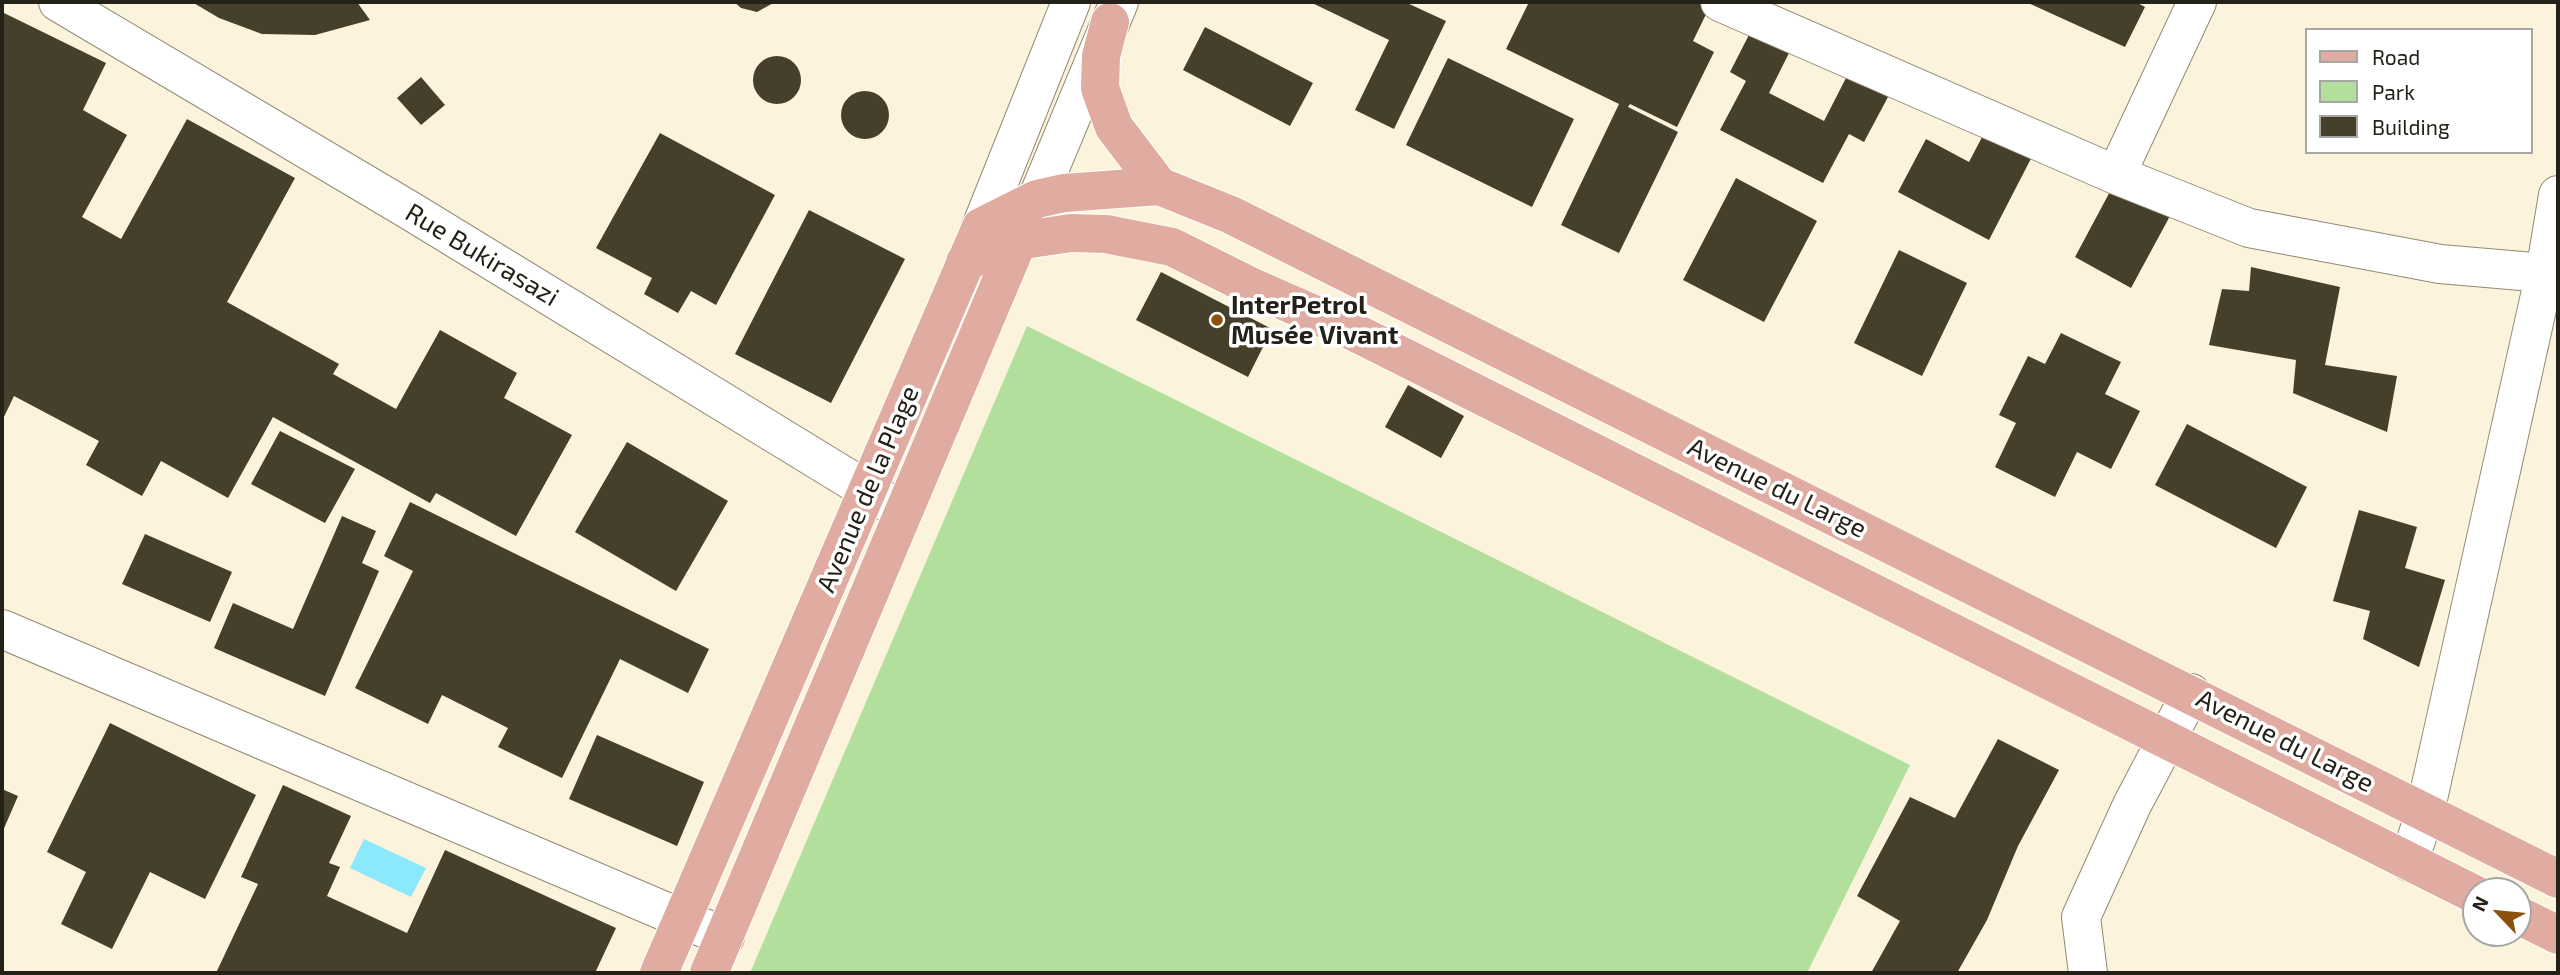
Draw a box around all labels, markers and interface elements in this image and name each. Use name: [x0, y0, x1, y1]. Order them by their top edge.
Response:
legend: [2304, 28, 2532, 154]
text: Road: [2372, 44, 2420, 69]
text: Park: [2372, 79, 2415, 104]
text: Building: [2372, 114, 2450, 139]
street label: Rue Bukirasazi: [400, 197, 564, 313]
place label: InterPetrol Musée Vivant: [1231, 289, 1398, 350]
marker: InterPetrol Musée Vivant: [1209, 312, 1225, 328]
street label: Avenue de la Plage: [810, 381, 926, 597]
street label: Avenue du Large: [1683, 431, 1871, 545]
street label: Avenue du Large: [2191, 683, 2379, 799]
north arrow: [2462, 877, 2532, 947]
text: N: [2466, 892, 2493, 915]

